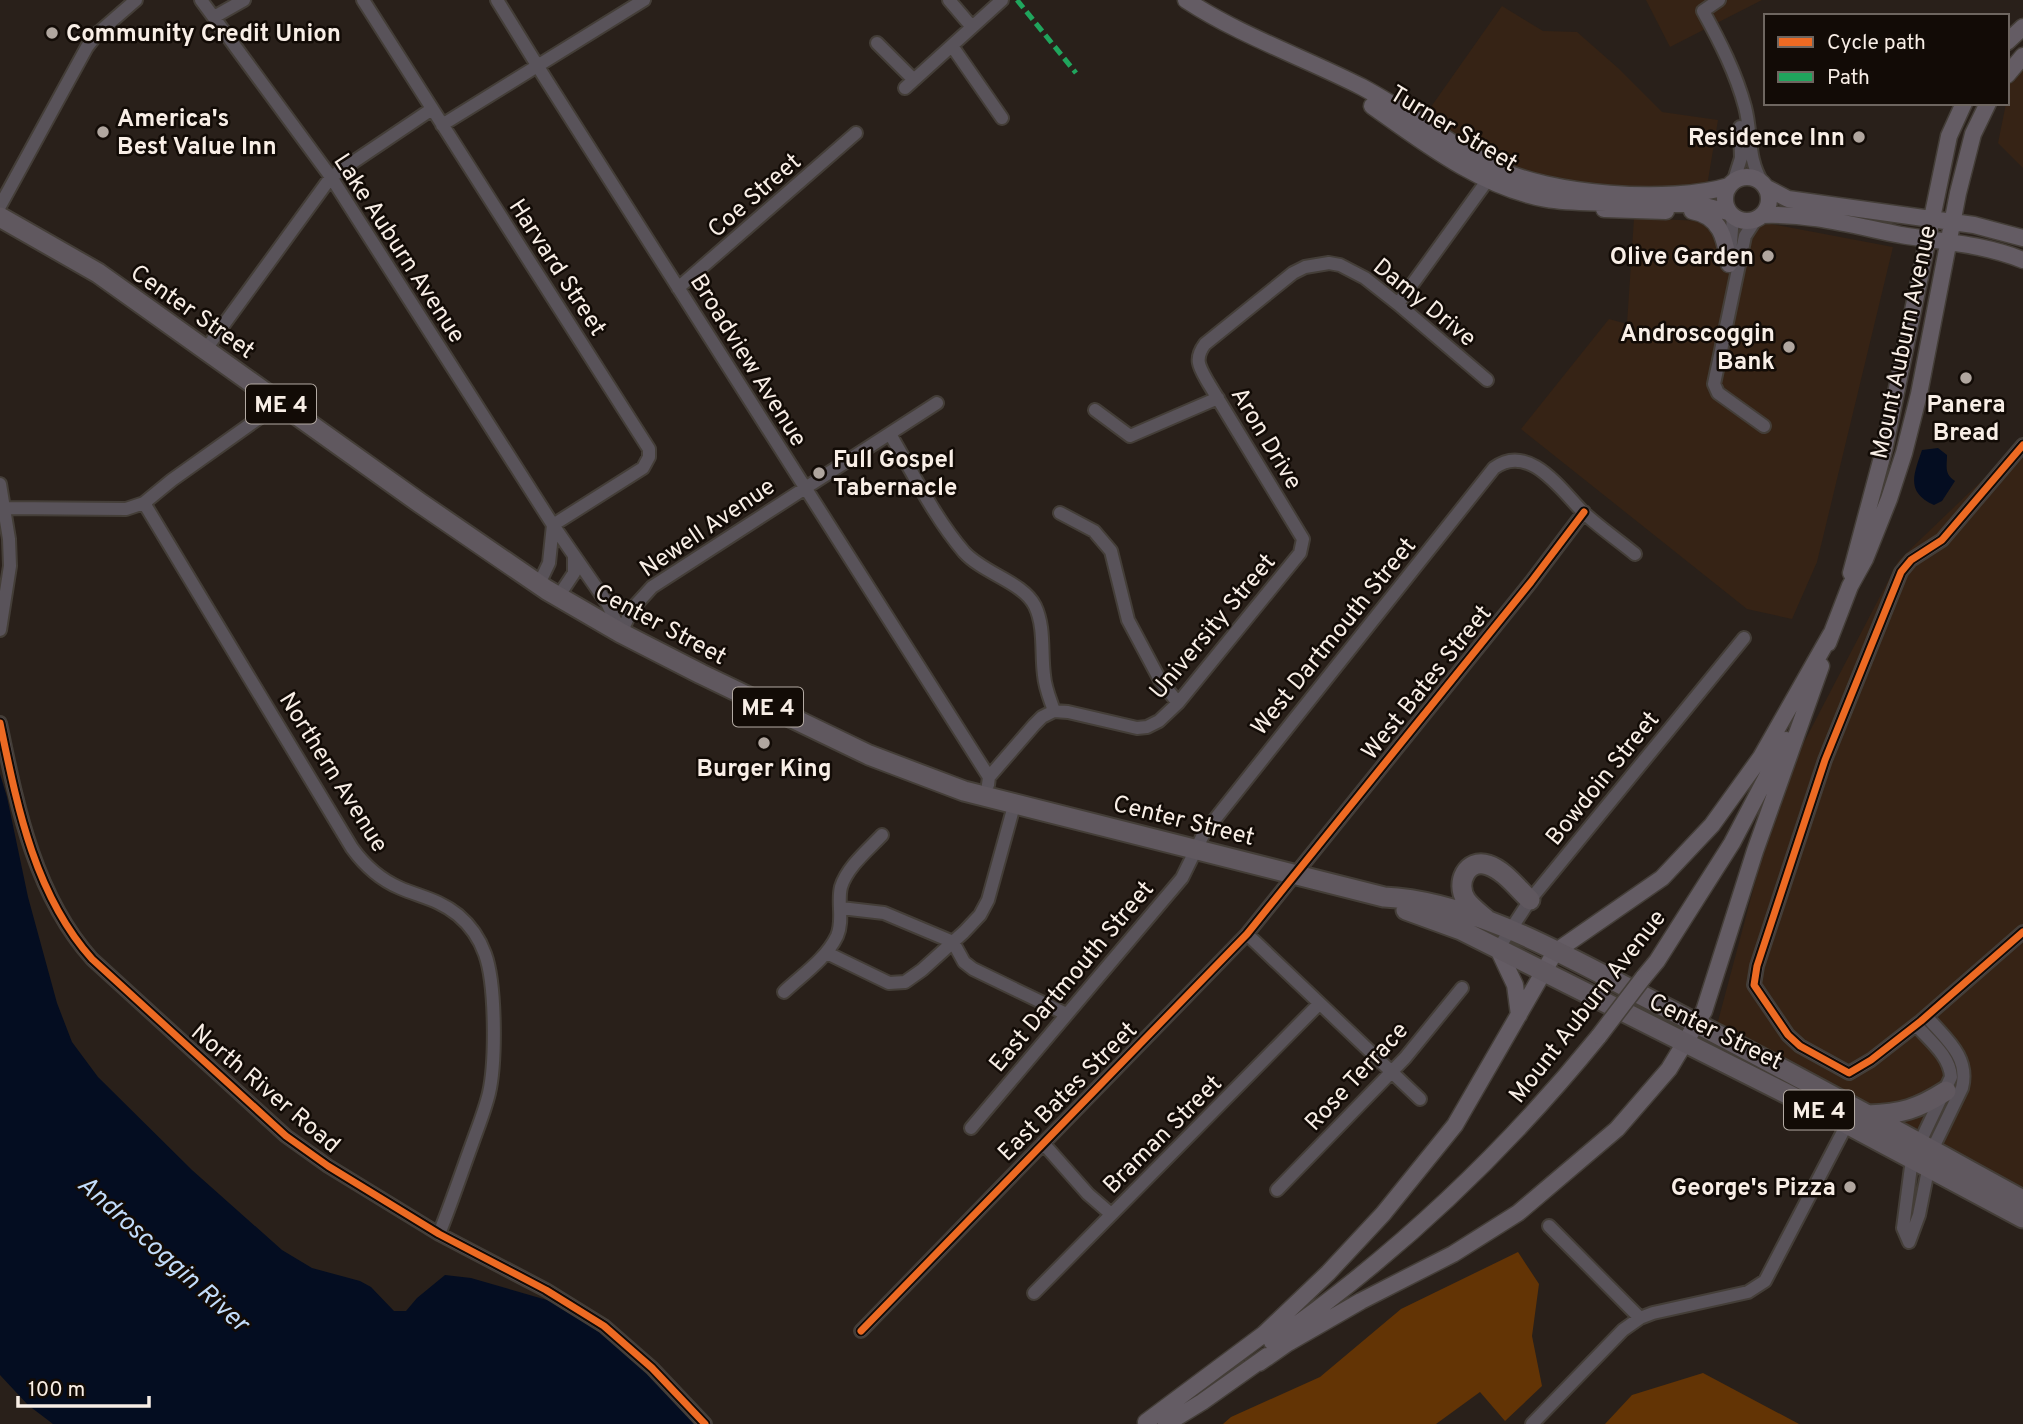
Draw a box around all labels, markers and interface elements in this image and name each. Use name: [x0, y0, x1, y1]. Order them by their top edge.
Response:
legend: [1764, 14, 2009, 105]
place label: Community Credit Union: [66, 20, 341, 50]
marker: Community Credit Union: [44, 25, 60, 41]
text: Cycle path: [1827, 30, 1926, 57]
text: Path: [1827, 65, 1870, 92]
street label: Turner Street: [1384, 80, 1522, 180]
place label: America's Best Value Inn: [117, 105, 277, 163]
marker: America's Best Value Inn: [95, 124, 111, 140]
place label: Residence Inn: [1688, 124, 1845, 154]
marker: Residence Inn: [1851, 129, 1867, 145]
street label: Coe Street: [702, 148, 808, 245]
street label: Lake Auburn Avenue: [326, 149, 471, 350]
street label: Harvard Street: [501, 194, 612, 342]
street label: Mount Auburn Avenue: [1866, 223, 1944, 462]
place label: Olive Garden: [1610, 243, 1754, 273]
marker: Olive Garden: [1760, 248, 1776, 264]
street label: Damy Drive: [1366, 253, 1482, 354]
street label: Center Street: [124, 259, 260, 367]
street label: Broadview Avenue: [682, 269, 812, 453]
place label: Androscoggin Bank: [1620, 320, 1775, 378]
marker: Androscoggin Bank: [1781, 339, 1797, 355]
marker: Panera Bread: [1958, 370, 1974, 386]
street label: Aron Drive: [1223, 382, 1308, 496]
road number: ME 4: [246, 384, 316, 424]
place label: Panera Bread: [1926, 391, 2006, 449]
place label: Full Gospel Tabernacle: [833, 446, 957, 504]
marker: Full Gospel Tabernacle: [811, 465, 827, 481]
street label: Newell Avenue: [635, 472, 782, 585]
street label: West Dartmouth Street: [1245, 532, 1424, 742]
street label: University Street: [1144, 548, 1283, 706]
street label: Center Street: [589, 578, 731, 673]
street label: West Bates Street: [1356, 600, 1499, 767]
street label: Northern Avenue: [271, 687, 394, 859]
road number: ME 4: [733, 688, 803, 726]
street label: Bowdoin Street: [1540, 706, 1667, 853]
marker: Burger King: [756, 735, 772, 751]
place label: Burger King: [696, 755, 832, 785]
street label: Center Street: [1110, 790, 1257, 854]
street label: East Dartmouth Street: [984, 875, 1161, 1079]
street label: Mount Auburn Avenue: [1504, 904, 1674, 1110]
street label: Center Street: [1643, 988, 1787, 1078]
street label: East Bates Street: [992, 1016, 1145, 1169]
street label: Rose Terrace: [1299, 1017, 1416, 1138]
street label: North River Road: [184, 1018, 345, 1161]
street label: Braman Street: [1098, 1070, 1229, 1201]
road number: ME 4: [1784, 1091, 1854, 1130]
water label: Androscoggin River: [70, 1169, 257, 1342]
place label: George's Pizza: [1671, 1174, 1836, 1204]
marker: George's Pizza: [1842, 1179, 1858, 1195]
scale bar: [18, 1364, 149, 1408]
text: 100 m: [28, 1377, 85, 1404]

